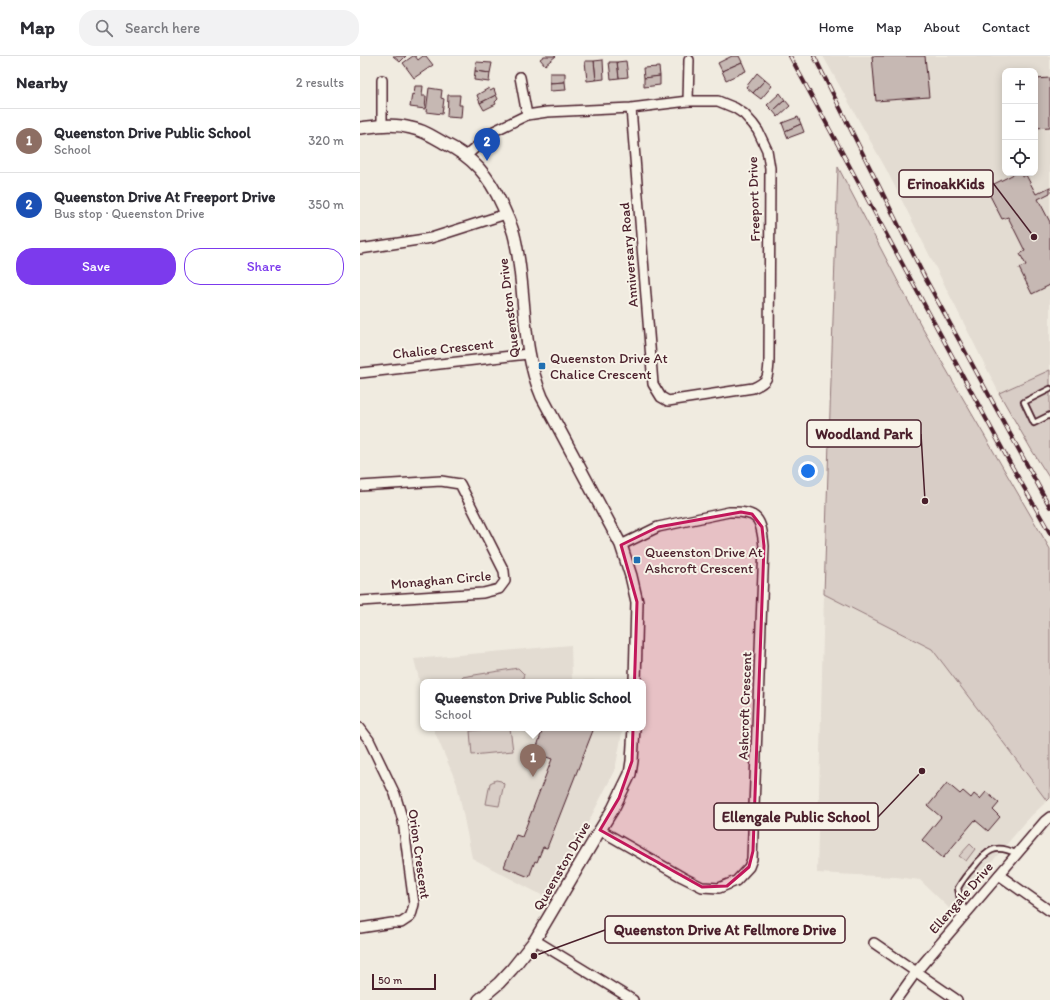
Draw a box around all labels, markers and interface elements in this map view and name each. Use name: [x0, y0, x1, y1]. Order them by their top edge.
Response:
search box: [79, 10, 359, 46]
text: Map: [20, 16, 55, 39]
icon: search: [93, 17, 115, 39]
text: Search here: [125, 19, 200, 37]
text: Home: [819, 19, 854, 36]
text: Map: [876, 19, 902, 36]
text: About: [924, 19, 960, 36]
text: Contact: [982, 19, 1030, 36]
map controls: [1002, 68, 1038, 176]
button: +: [1002, 68, 1038, 104]
text: Nearby: [16, 72, 68, 92]
text: 2 results: [296, 75, 344, 90]
button: −: [1002, 104, 1038, 140]
text: Queenston Drive Public School: [54, 124, 251, 142]
pin: 2: [474, 128, 500, 161]
text: 1: [26, 133, 32, 148]
text: 320 m: [308, 133, 344, 148]
button: locate: [1002, 140, 1038, 176]
text: School: [54, 142, 91, 157]
street label: Freeport Drive: [744, 156, 764, 242]
callout: ErinoakKids: [899, 170, 993, 197]
text: ErinoakKids: [907, 175, 985, 193]
text: Queenston Drive At Freeport Drive: [54, 188, 275, 206]
text: 2: [26, 197, 32, 212]
text: 350 m: [308, 197, 344, 212]
street label: Anniversary Road: [616, 201, 642, 308]
text: Bus stop · Queenston Drive: [54, 206, 205, 221]
button: Save: [16, 248, 176, 285]
button: Share: [184, 248, 344, 285]
street label: Queenston Drive: [494, 257, 524, 359]
street label: Chalice Crescent: [392, 335, 494, 363]
place label: Queenston Drive At Chalice Crescent: [550, 350, 668, 383]
marker: Queenston Drive At Chalice Crescent: [537, 361, 547, 371]
callout: Woodland Park: [807, 420, 921, 447]
text: Woodland Park: [815, 425, 913, 443]
your location: [798, 461, 818, 481]
place label: Queenston Drive At Ashcroft Crescent: [645, 544, 763, 577]
marker: Queenston Drive At Ashcroft Crescent: [632, 555, 642, 565]
street label: Monaghan Circle: [390, 567, 492, 593]
street label: Ashcroft Crescent: [735, 652, 755, 760]
popup: [420, 679, 646, 731]
text: Queenston Drive Public School: [435, 689, 631, 707]
text: School: [435, 707, 472, 722]
pin: 1: [520, 744, 546, 777]
callout: Ellengale Public School: [714, 803, 878, 830]
street label: Orion Crescent: [404, 808, 434, 900]
text: Ellengale Public School: [722, 808, 871, 827]
street label: Queenston Drive: [530, 818, 595, 914]
street label: Ellengale Drive: [925, 858, 997, 937]
callout: Queenston Drive At Fellmore Drive: [605, 916, 845, 943]
text: Queenston Drive At Fellmore Drive: [614, 921, 836, 939]
scale bar: [372, 972, 436, 991]
text: 50 m: [378, 974, 402, 987]

